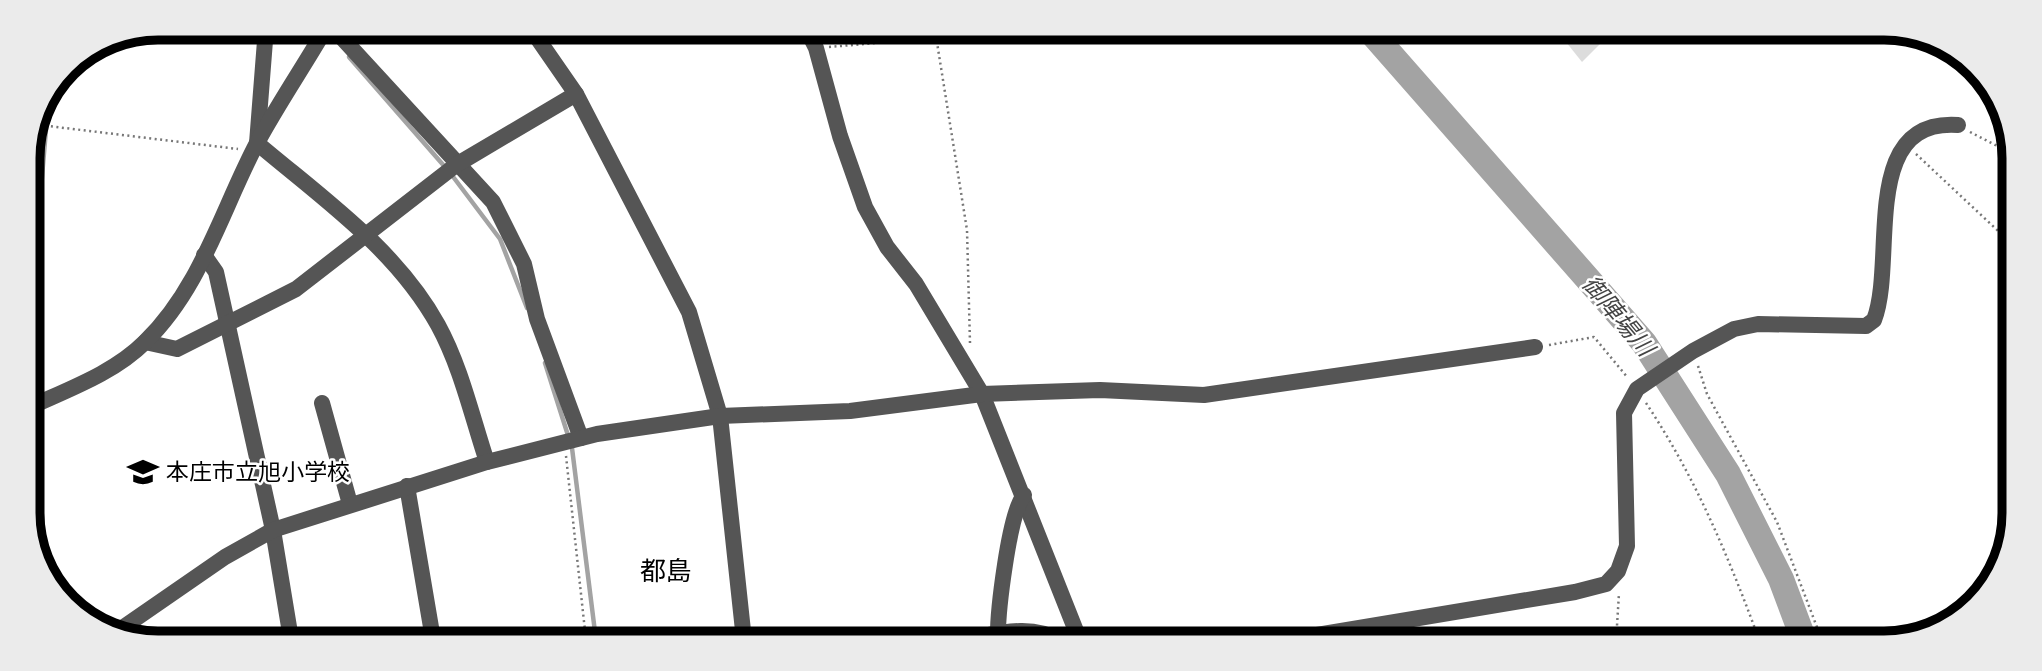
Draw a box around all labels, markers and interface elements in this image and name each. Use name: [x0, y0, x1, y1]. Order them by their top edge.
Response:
water label: 御陣場川: [1576, 270, 1662, 364]
school or university icon: 本庄市立旭小学校: [126, 455, 160, 489]
place label: 本庄市立旭小学校: [166, 458, 350, 486]
district label: 都島: [640, 556, 692, 587]

